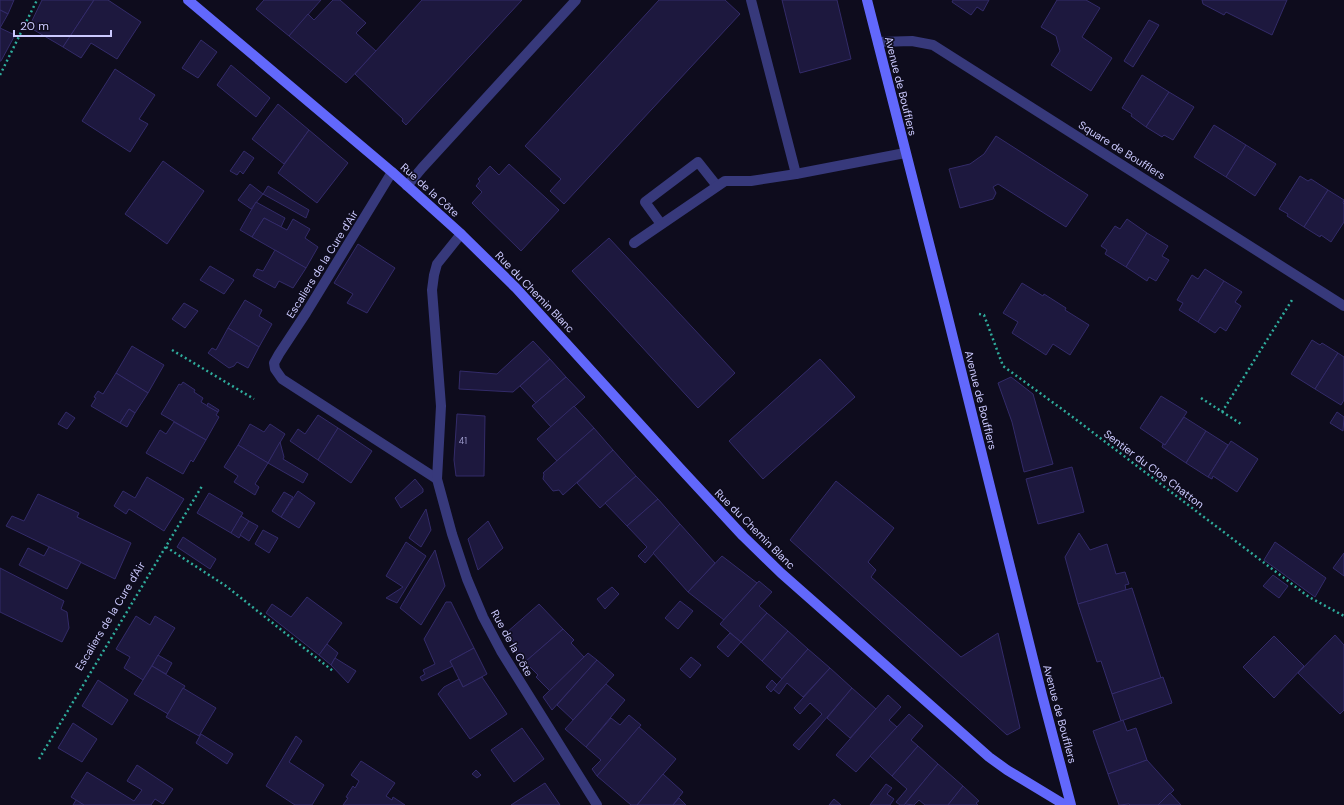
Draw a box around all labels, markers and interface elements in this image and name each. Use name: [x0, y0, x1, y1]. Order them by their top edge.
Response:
scale bar: [14, 12, 111, 38]
text: 20 m: [20, 18, 49, 34]
street label: Avenue de Boufflers: [882, 35, 920, 137]
street label: Square de Boufflers: [1076, 118, 1168, 182]
street label: Rue de la Côte: [398, 160, 462, 220]
street label: Escaliers de la Cure d'Air: [283, 207, 361, 321]
street label: Rue du Chemin Blanc: [492, 248, 578, 336]
street label: Avenue de Boufflers: [962, 349, 1000, 451]
street label: Sentier du Clos Chatton: [1101, 427, 1207, 511]
house number: 41: [459, 435, 467, 447]
street label: Rue du Chemin Blanc: [712, 486, 798, 572]
street label: Escaliers de la Cure d'Air: [72, 559, 148, 673]
street label: Rue de la Côte: [488, 607, 536, 679]
street label: Avenue de Boufflers: [1040, 663, 1080, 765]

